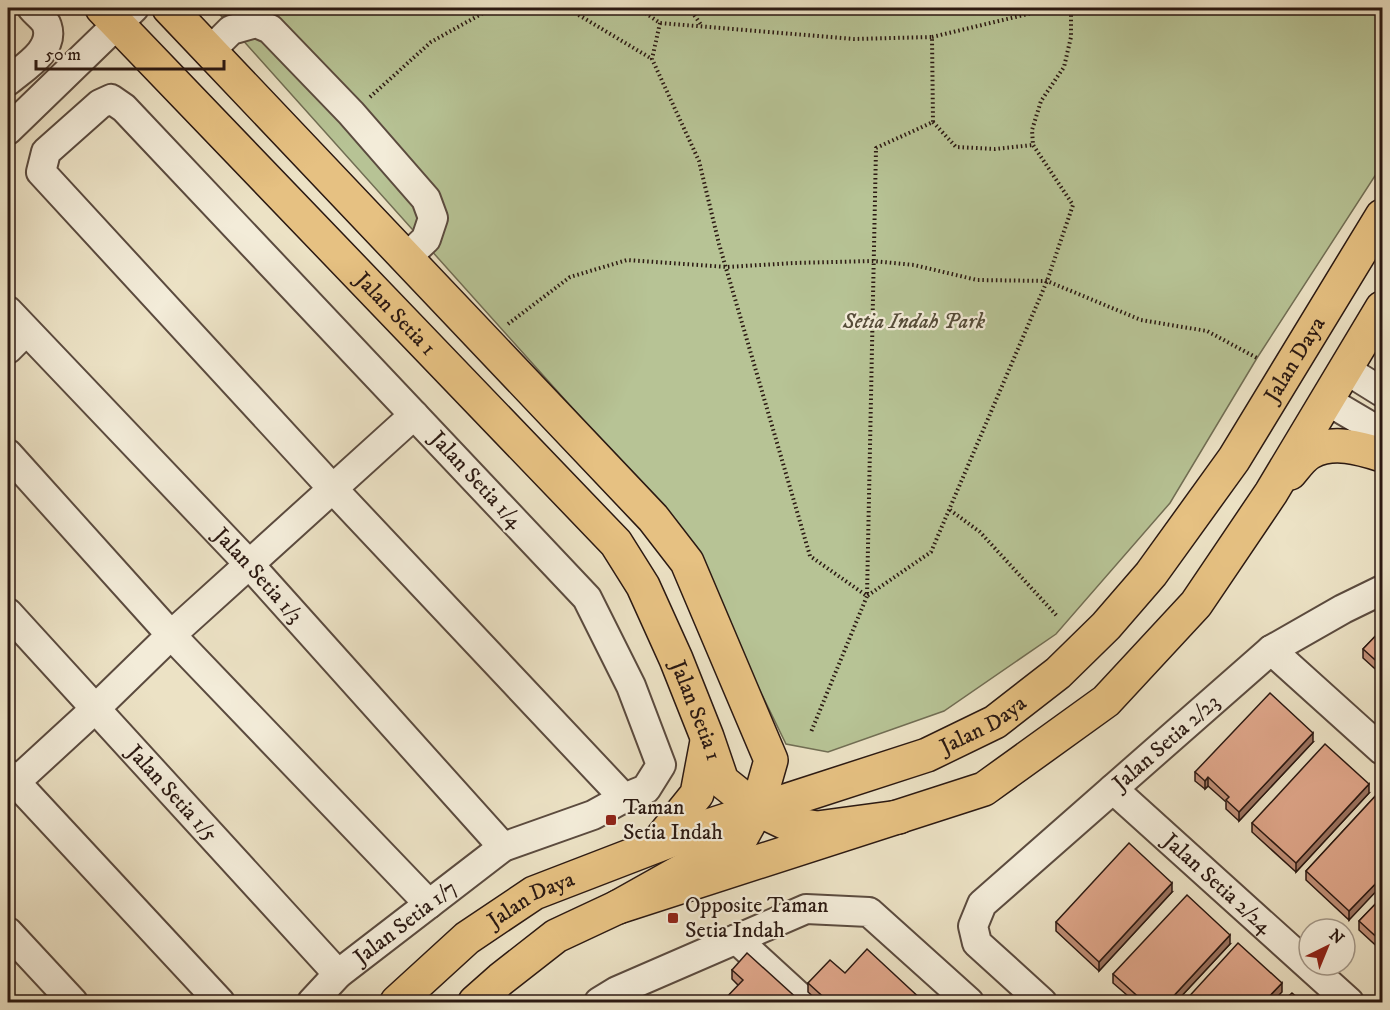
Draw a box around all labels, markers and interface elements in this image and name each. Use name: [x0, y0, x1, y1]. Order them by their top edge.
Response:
scale bar: [36, 33, 224, 71]
text: 50 m: [45, 44, 81, 66]
street label: Jalan Setia 1: [348, 265, 442, 361]
park label: Setia Indah Park: [842, 308, 986, 335]
street label: Jalan Daya: [1257, 311, 1331, 409]
street label: Jalan Setia 1/4: [423, 424, 529, 535]
street label: Jalan Setia 1/3: [207, 521, 309, 628]
street label: Jalan Setia 1: [664, 654, 728, 764]
street label: Jalan Setia 2/23: [1106, 688, 1225, 798]
street label: Jalan Daya: [934, 689, 1032, 761]
street label: Jalan Setia 1/5: [120, 737, 224, 847]
place label: Taman Setia Indah: [623, 794, 723, 846]
marker: Taman Setia Indah: [604, 813, 618, 827]
street label: Jalan Setia 2/24: [1156, 826, 1279, 940]
street label: Jalan Daya: [481, 865, 579, 935]
street label: Jalan Setia 1/7: [347, 874, 462, 972]
place label: Opposite Taman Setia Indah: [685, 892, 829, 944]
marker: Opposite Taman Setia Indah: [666, 911, 680, 925]
north arrow: [1297, 917, 1357, 977]
text: N: [1325, 925, 1348, 949]

